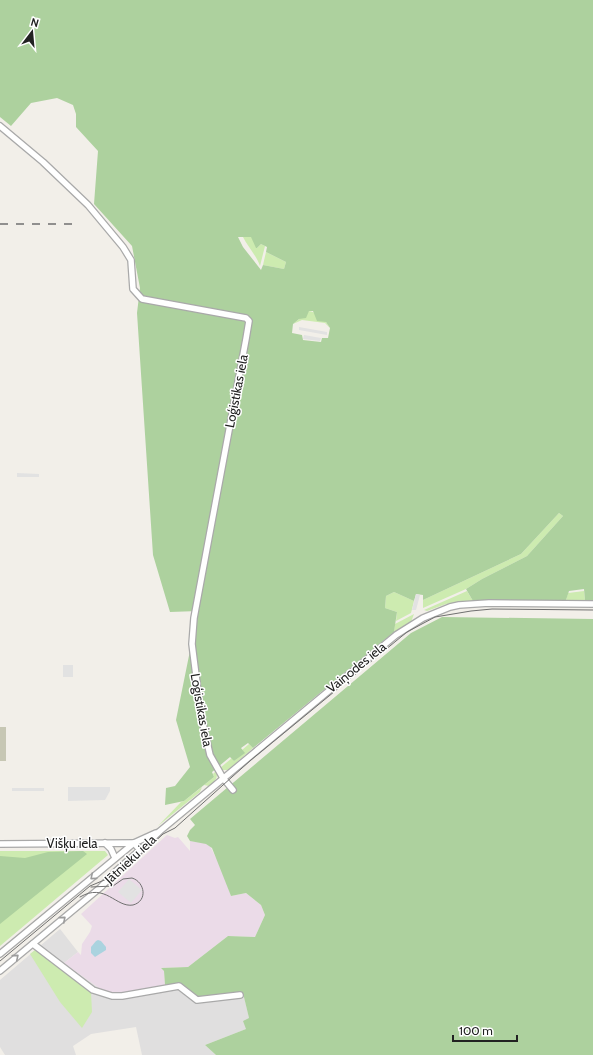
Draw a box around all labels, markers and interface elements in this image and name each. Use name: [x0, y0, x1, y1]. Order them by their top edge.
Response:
north arrow: [12, 12, 52, 52]
text: N: [29, 15, 40, 30]
street label: Loģistikas iela: [221, 352, 251, 429]
street label: Vaiņodes iela: [323, 638, 390, 697]
street label: Loģistikas iela: [188, 672, 216, 749]
street label: Jātnieku iela: [100, 831, 160, 888]
street label: Višķu iela: [47, 835, 98, 852]
one-way arrow: [91, 872, 98, 879]
one-way arrow: [58, 916, 65, 923]
one-way arrow: [12, 955, 19, 962]
scale bar: [453, 1017, 517, 1043]
text: 100 m: [459, 1023, 493, 1038]

